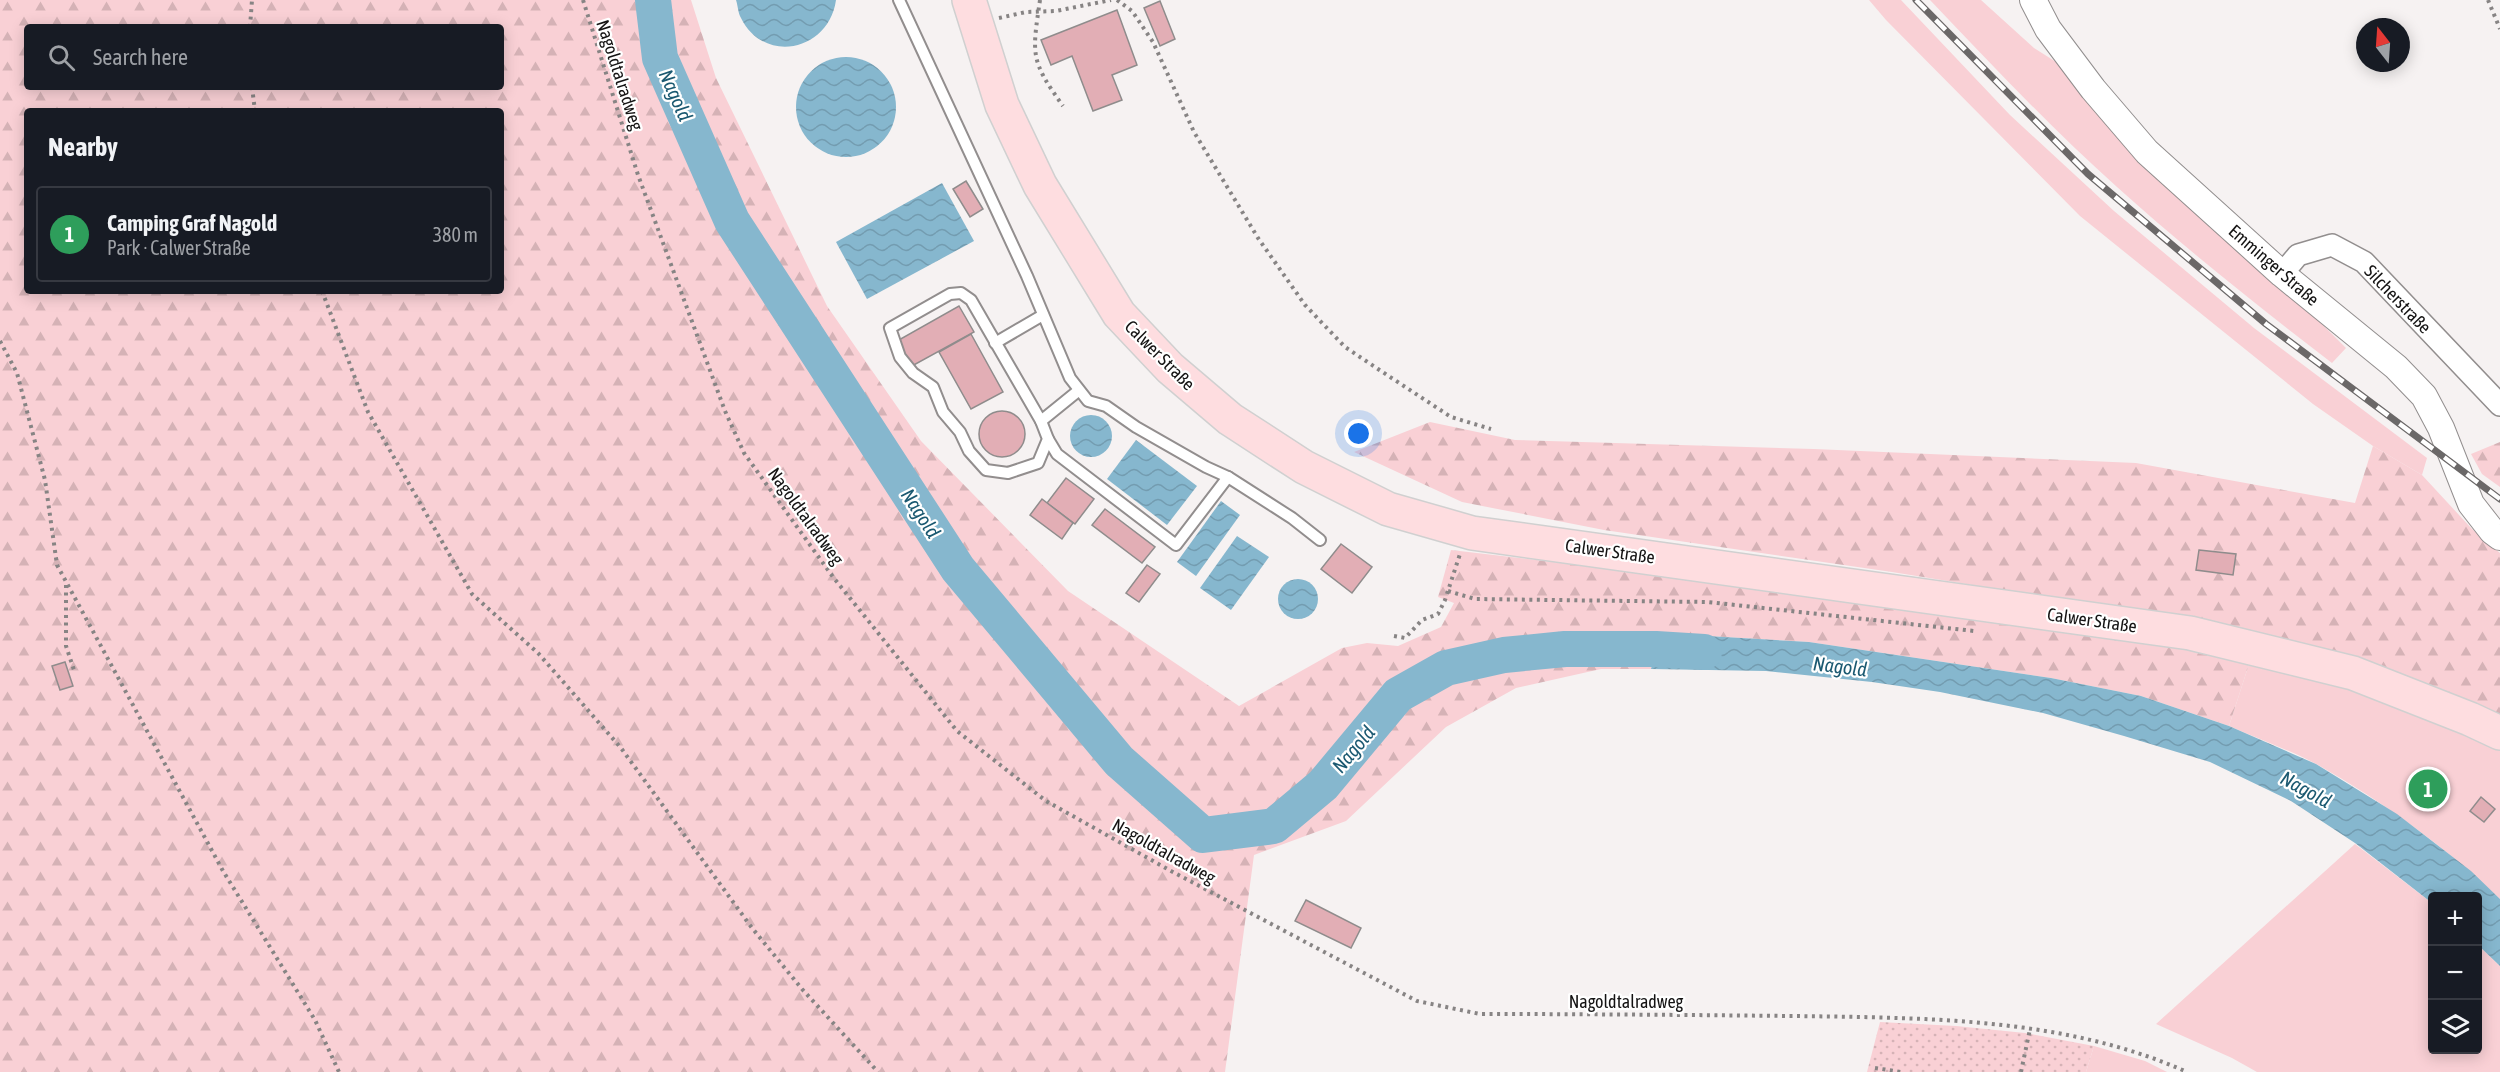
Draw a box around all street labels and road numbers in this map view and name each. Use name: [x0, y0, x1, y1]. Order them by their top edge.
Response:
street label: Nagoldtalradweg: [592, 17, 648, 133]
street label: Emminger Straße: [2225, 220, 2323, 310]
street label: Silcherstraße: [2360, 261, 2436, 337]
street label: Calwer Straße: [1121, 316, 1199, 394]
street label: Nagoldtalradweg: [764, 463, 848, 569]
street label: Calwer Straße: [1564, 534, 1656, 568]
street label: Calwer Straße: [2046, 603, 2138, 637]
street label: Nagoldtalradweg: [1109, 814, 1219, 888]
street label: Nagoldtalradweg: [1569, 991, 1684, 1012]

